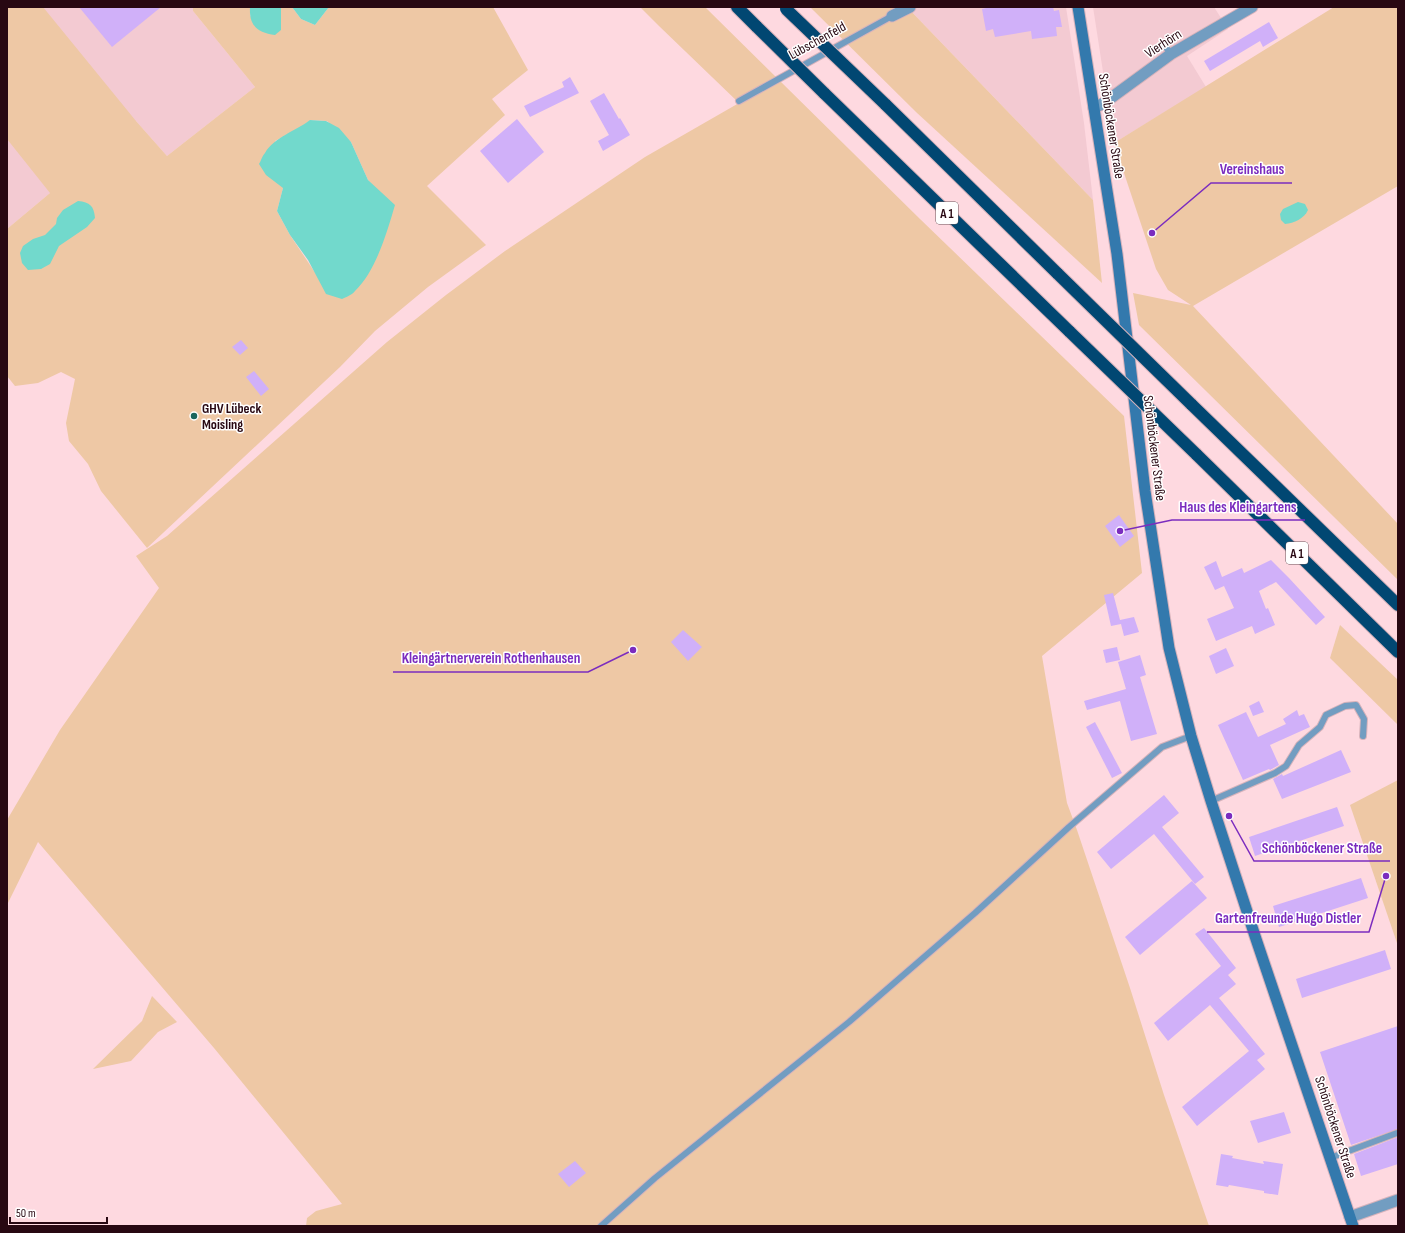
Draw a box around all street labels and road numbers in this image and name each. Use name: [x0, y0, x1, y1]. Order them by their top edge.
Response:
street label: Lübschenfeld: [786, 18, 849, 63]
street label: Vierhörn: [1142, 25, 1185, 62]
street label: Schönböckener Straße: [1095, 72, 1128, 180]
road number: A 1: [936, 202, 958, 224]
street label: Schönböckener Straße: [1140, 394, 1169, 502]
road number: A 1: [1286, 542, 1308, 564]
street label: Schönböckener Straße: [1311, 1074, 1360, 1180]

